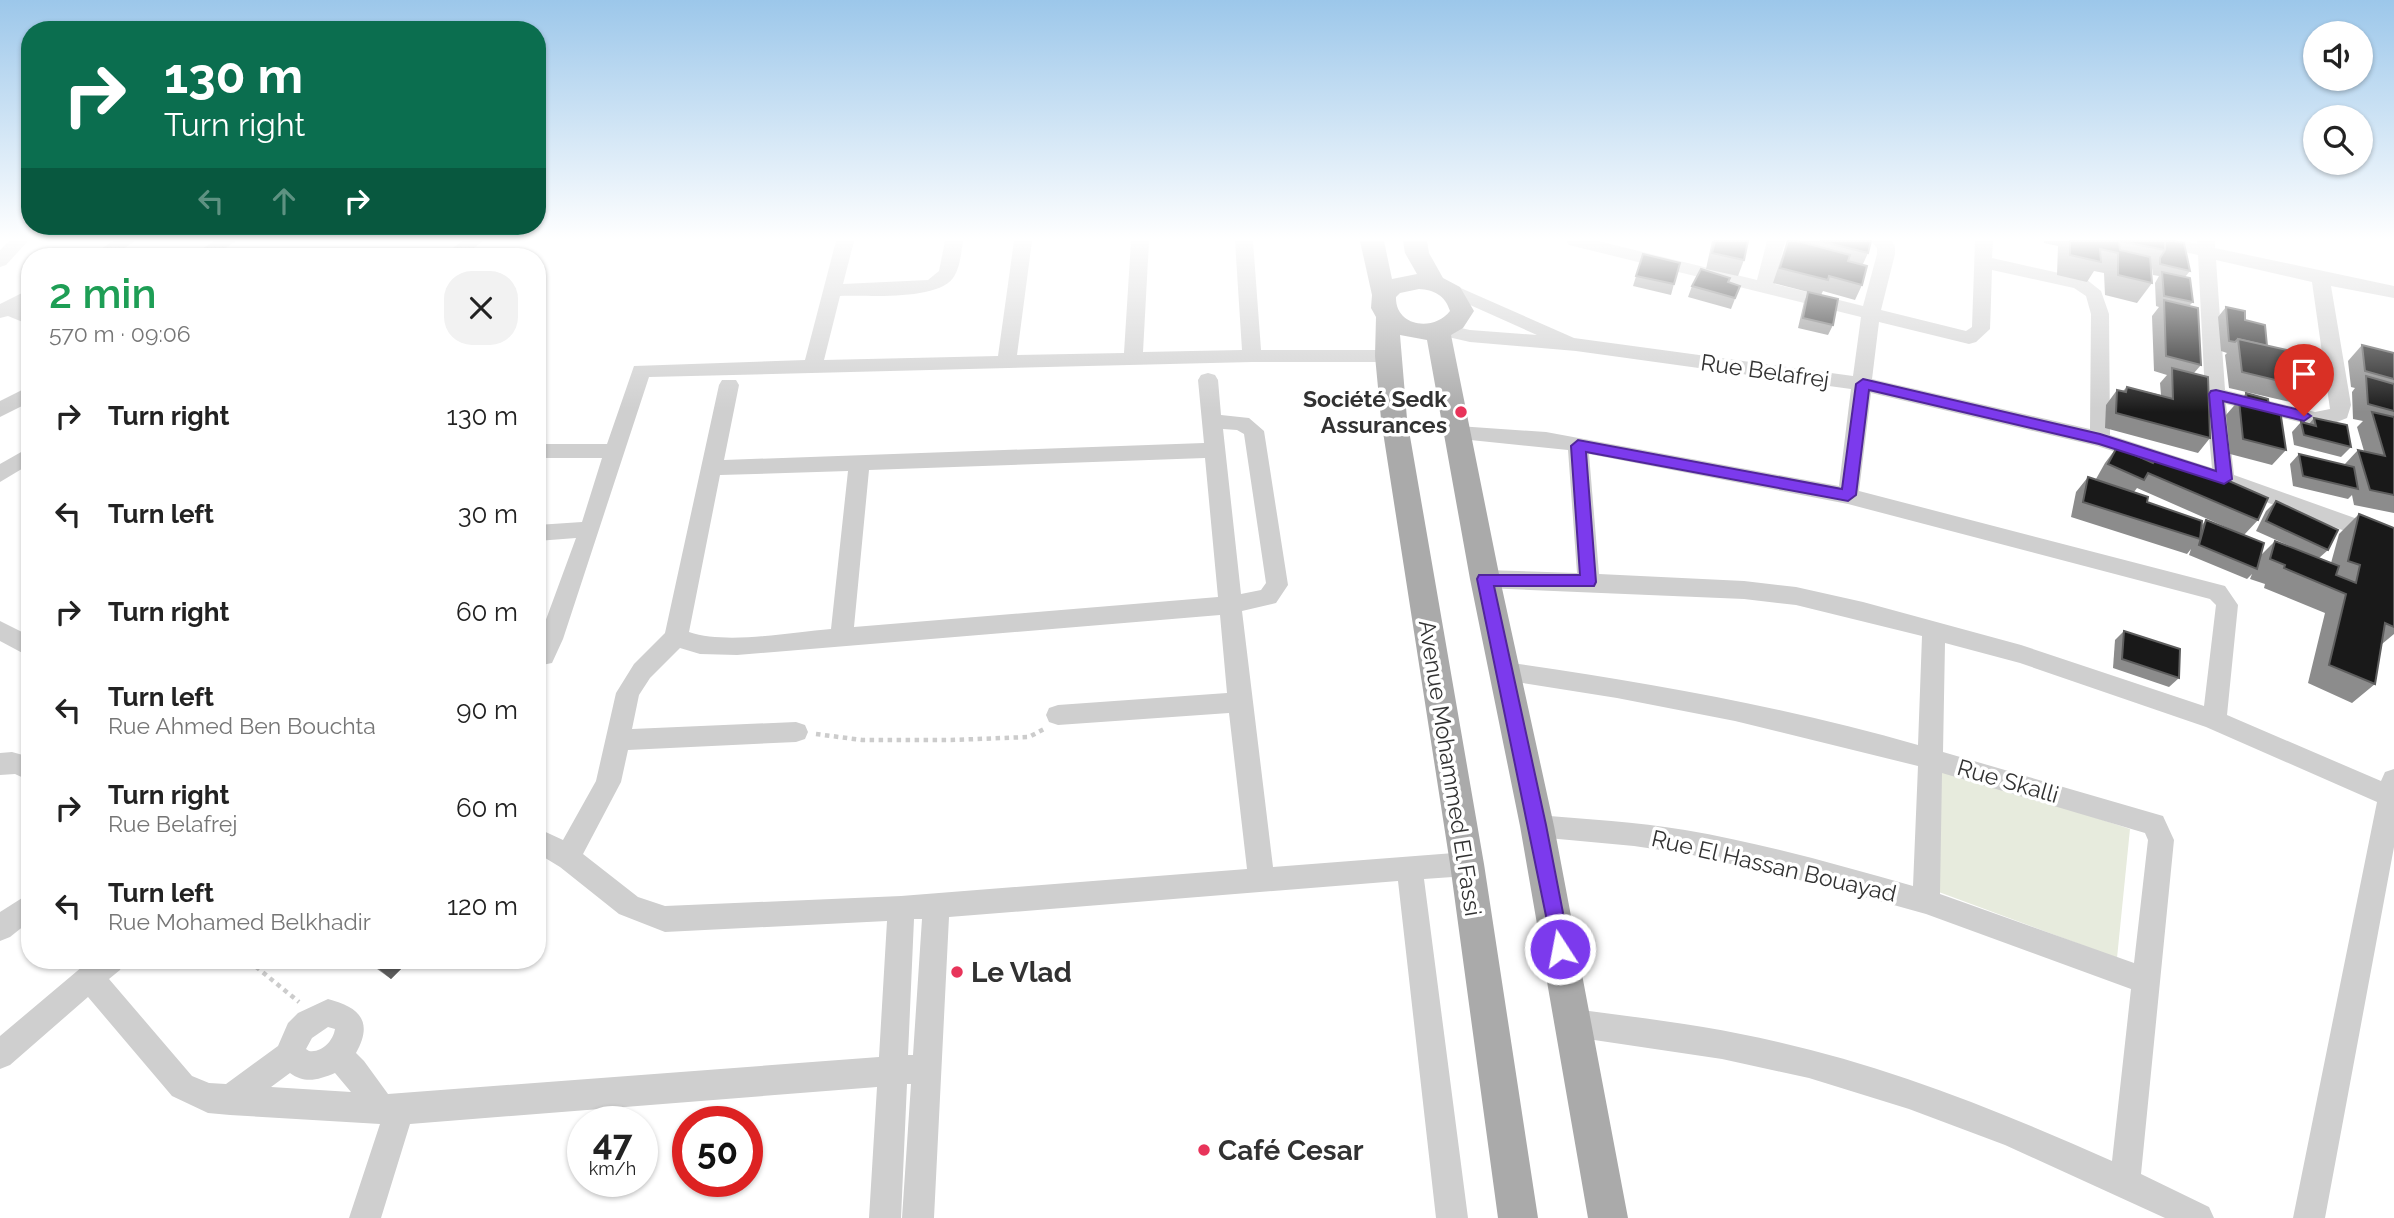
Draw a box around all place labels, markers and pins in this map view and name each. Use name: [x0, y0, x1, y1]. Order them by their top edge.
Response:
pin: [2274, 344, 2334, 416]
place label: Société Sedk Assurances: [1303, 385, 1447, 438]
marker: Société Sedk Assurances: [1453, 404, 1469, 420]
place label: Le Vlad: [971, 956, 1072, 989]
marker: Le Vlad: [949, 964, 965, 980]
place label: Café Cesar: [1218, 1134, 1364, 1167]
marker: Café Cesar: [1196, 1142, 1212, 1158]

